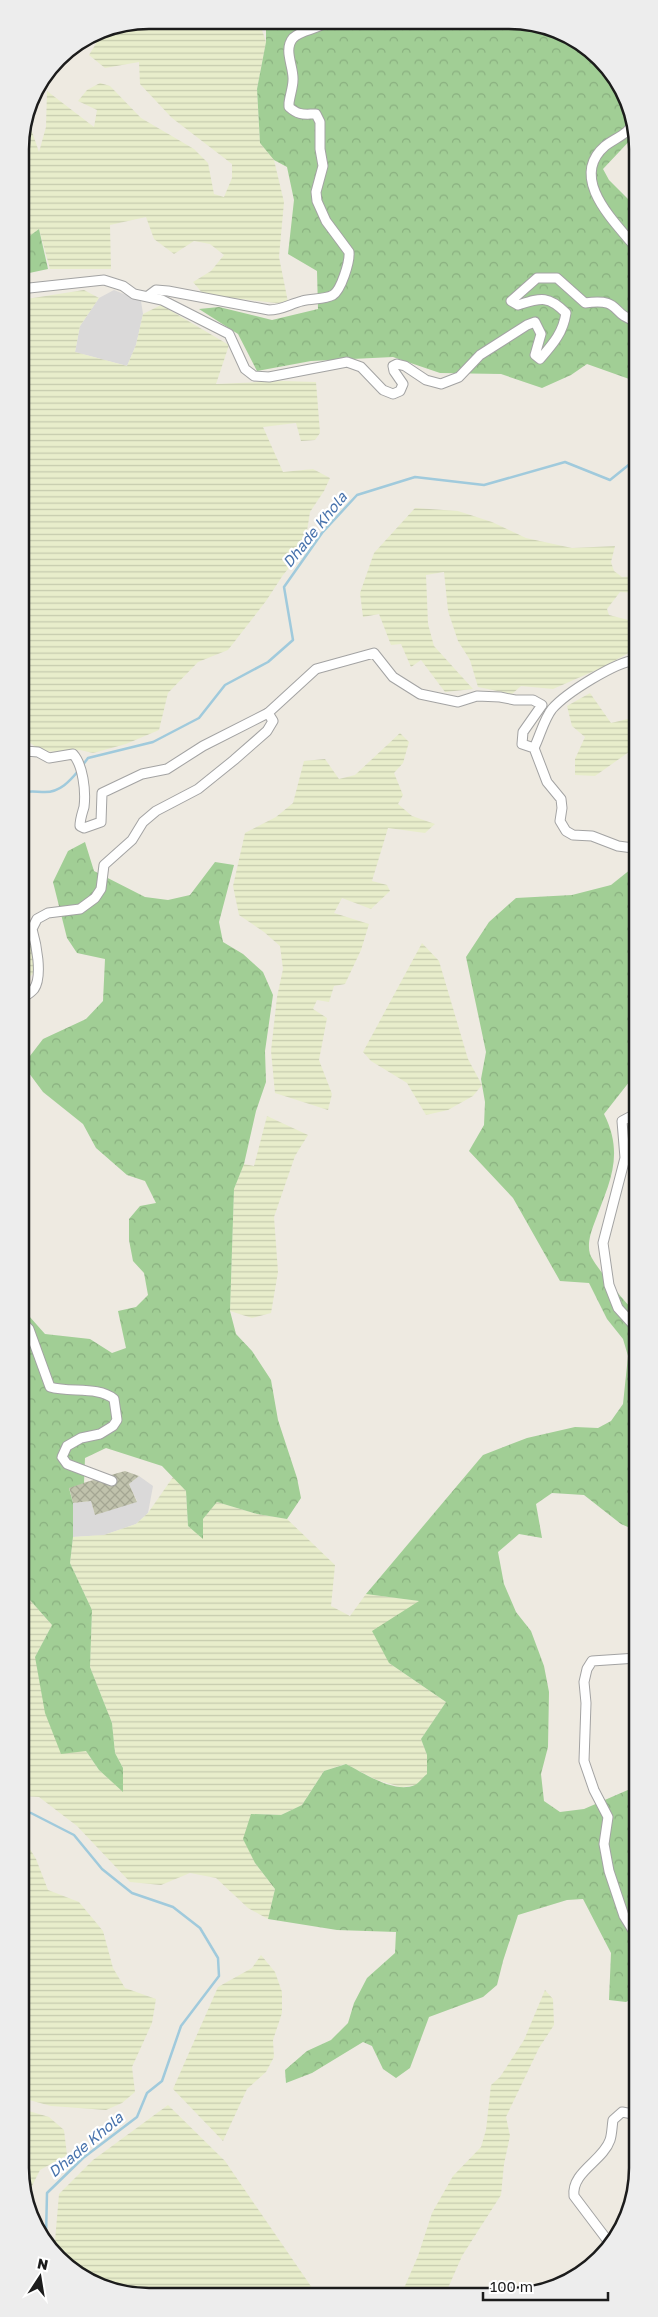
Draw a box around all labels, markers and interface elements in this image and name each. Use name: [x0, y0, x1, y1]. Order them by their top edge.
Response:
water label: Dhade Khola: [278, 488, 350, 571]
water label: Dhade Khola: [44, 2108, 127, 2181]
north arrow: [15, 2252, 65, 2302]
text: N: [36, 2254, 50, 2273]
scale bar: [483, 2270, 608, 2302]
text: 100 m: [490, 2277, 533, 2295]

